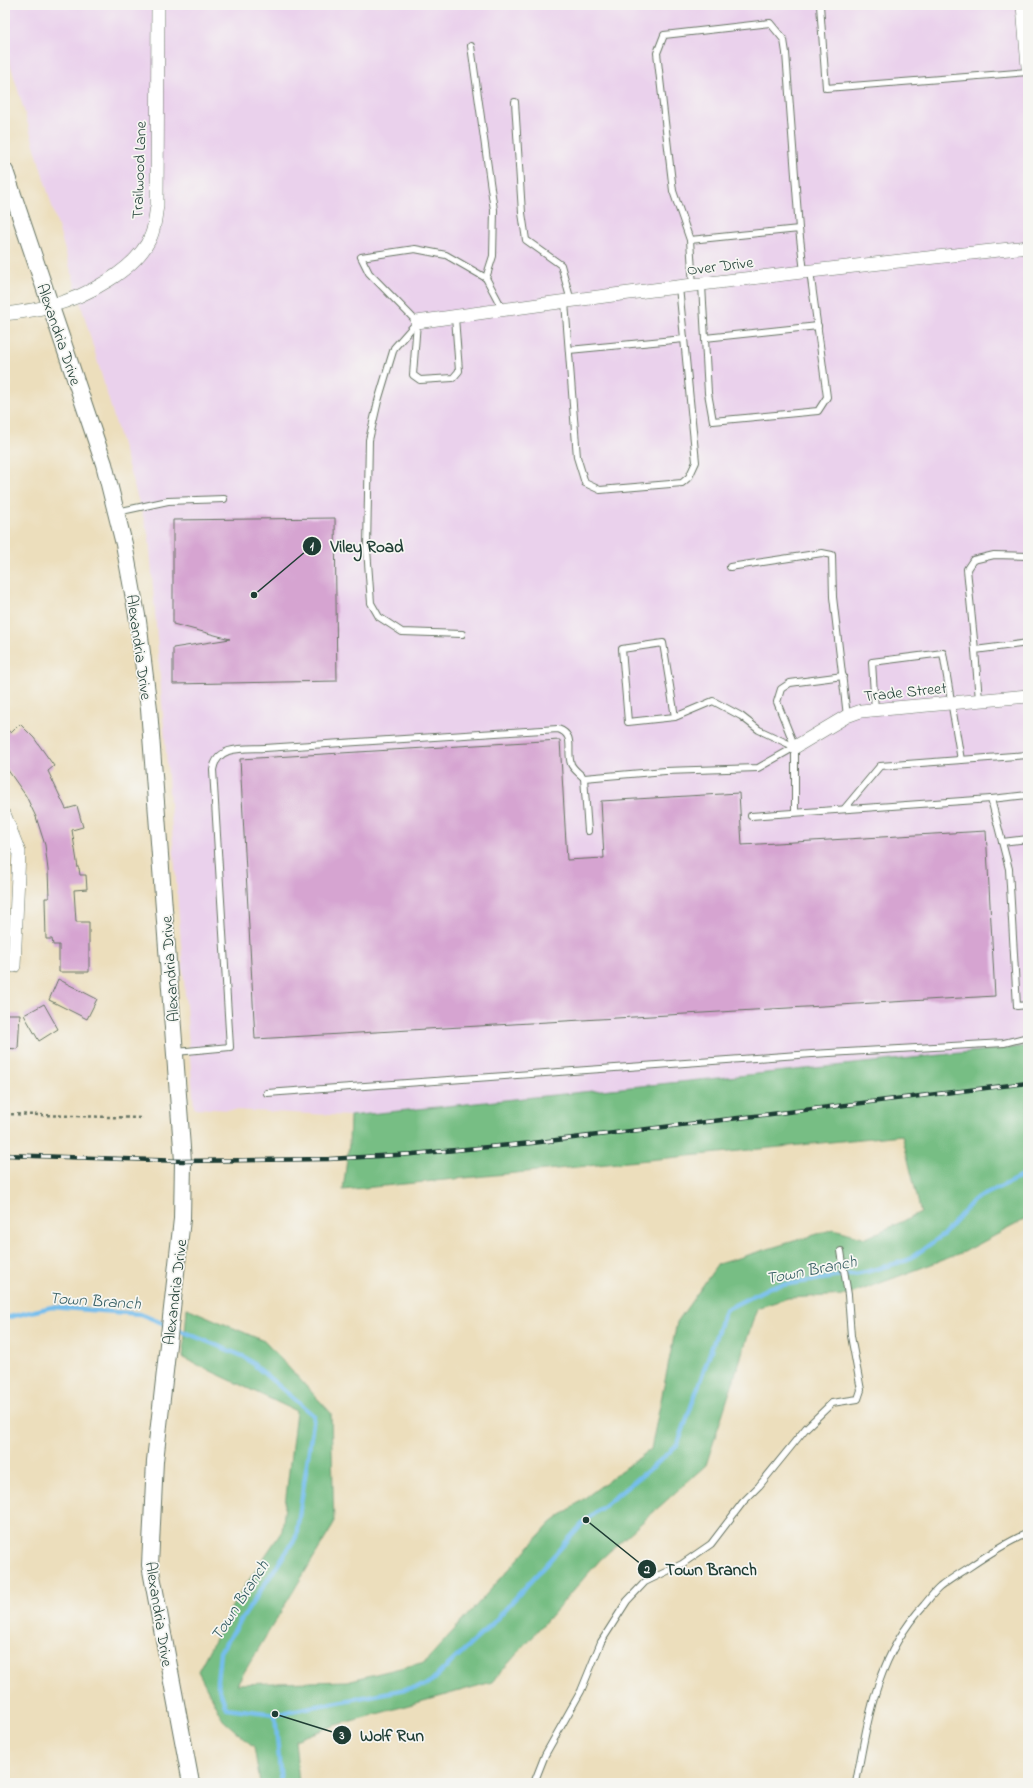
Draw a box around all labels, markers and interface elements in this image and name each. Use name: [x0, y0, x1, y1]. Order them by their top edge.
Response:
street label: Trailwood Lane: [126, 120, 154, 219]
street label: Over Drive: [686, 251, 756, 283]
street label: Alexandria Drive: [29, 280, 87, 390]
callout: Viley Road: [302, 532, 411, 561]
text: Viley Road: [329, 535, 404, 562]
text: 1: [310, 538, 314, 556]
street label: Alexandria Drive: [119, 593, 157, 702]
street label: Trade Street: [863, 677, 948, 709]
street label: Alexandria Drive: [155, 914, 187, 1023]
street label: Alexandria Drive: [158, 1237, 194, 1346]
water label: Town Branch: [764, 1249, 860, 1291]
water label: Town Branch: [48, 1286, 142, 1317]
callout: Town Branch: [637, 1554, 765, 1583]
water label: Town Branch: [205, 1555, 276, 1646]
text: Town Branch: [665, 1558, 757, 1583]
street label: Alexandria Drive: [138, 1560, 178, 1669]
text: 2: [643, 1561, 650, 1579]
callout: Wolf Run: [332, 1721, 432, 1750]
text: Wolf Run: [360, 1724, 425, 1749]
text: 3: [339, 1727, 345, 1745]

